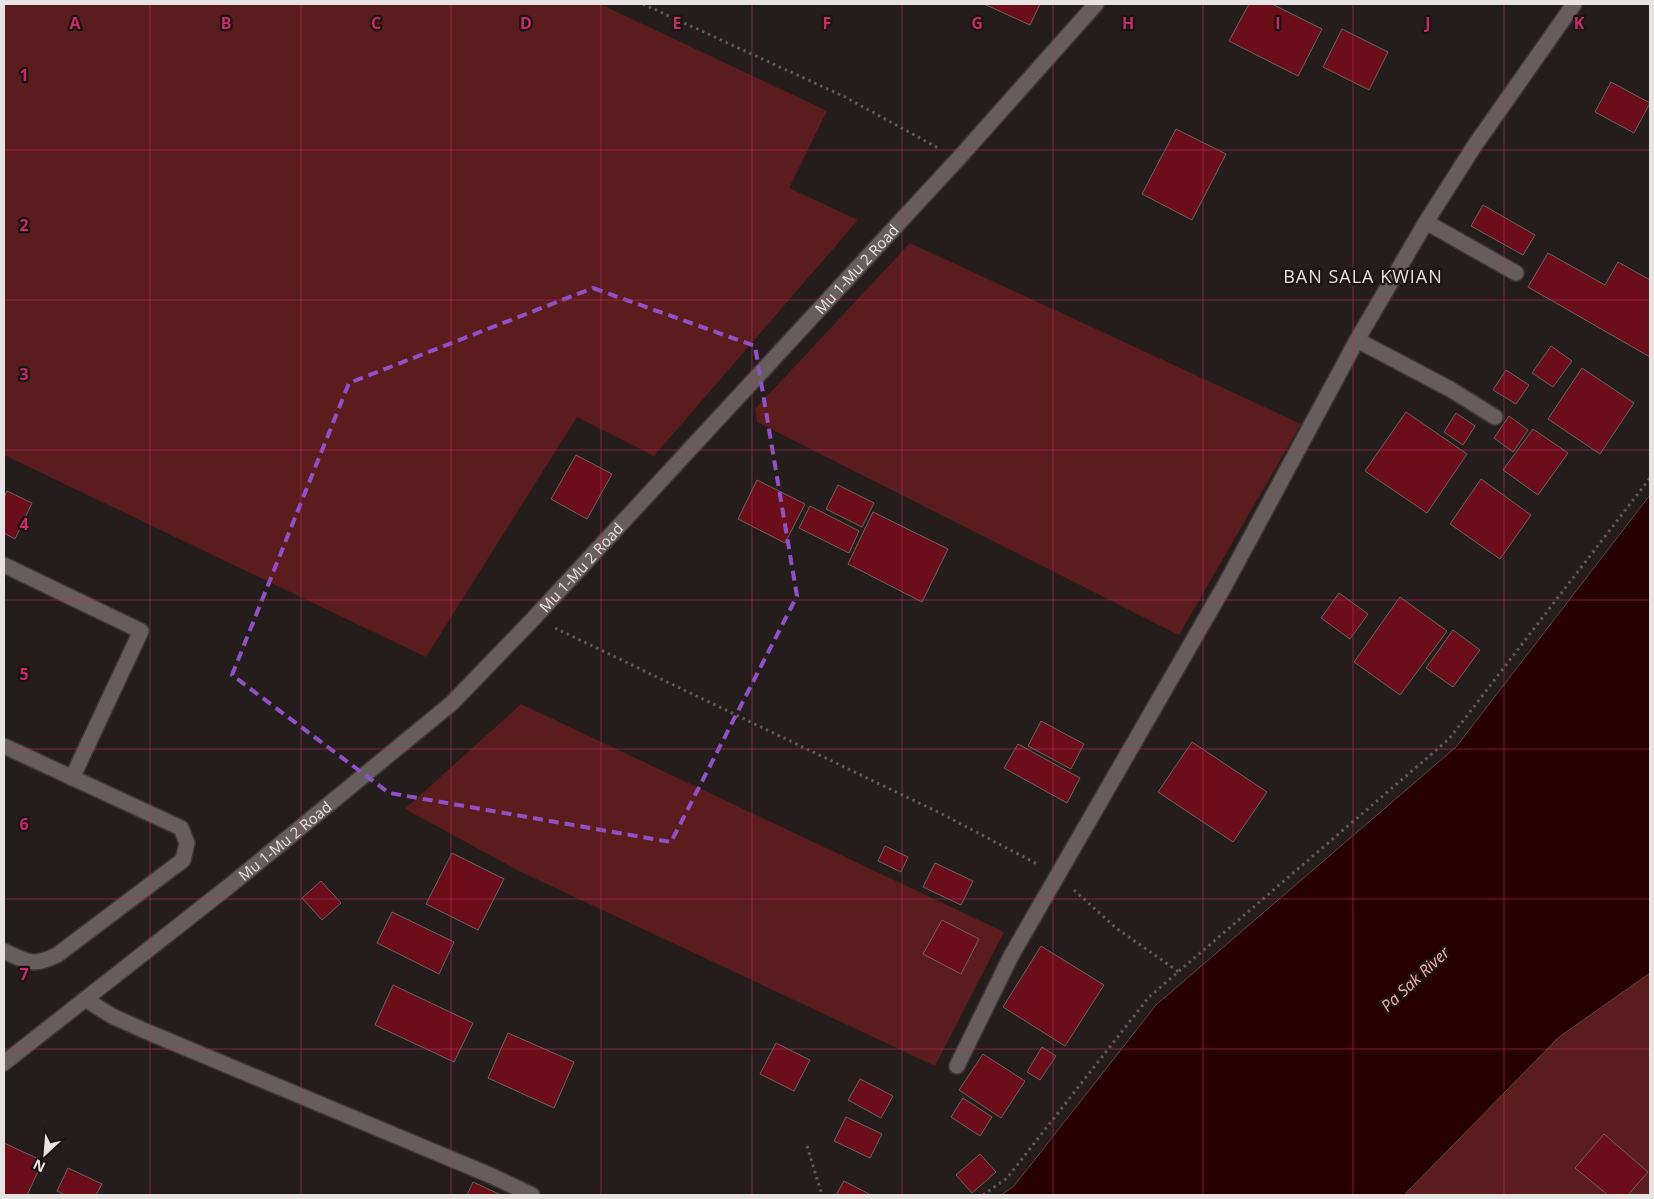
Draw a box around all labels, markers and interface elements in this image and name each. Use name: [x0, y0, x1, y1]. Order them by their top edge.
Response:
text: A: [69, 12, 81, 34]
text: B: [221, 12, 231, 34]
text: C: [371, 12, 381, 34]
text: D: [520, 12, 532, 34]
text: E: [673, 12, 682, 34]
text: F: [823, 12, 831, 34]
text: G: [971, 12, 983, 34]
text: H: [1122, 12, 1134, 34]
text: I: [1275, 12, 1281, 34]
text: J: [1423, 12, 1431, 34]
text: K: [1574, 12, 1585, 34]
text: 1: [19, 64, 29, 86]
text: 2: [19, 214, 29, 236]
street label: Mu 1-Mu 2 Road: [810, 220, 903, 318]
district label: BAN SALA KWIAN: [1283, 264, 1443, 288]
text: 3: [19, 363, 29, 385]
text: 4: [19, 513, 29, 535]
street label: Mu 1-Mu 2 Road: [535, 518, 627, 616]
text: 5: [19, 663, 29, 685]
street label: Mu 1-Mu 2 Road: [234, 796, 335, 885]
text: 6: [19, 813, 29, 835]
water label: Pa Sak River: [1376, 941, 1455, 1016]
text: 7: [19, 963, 29, 985]
north arrow: [20, 1129, 70, 1179]
text: N: [30, 1155, 48, 1177]

